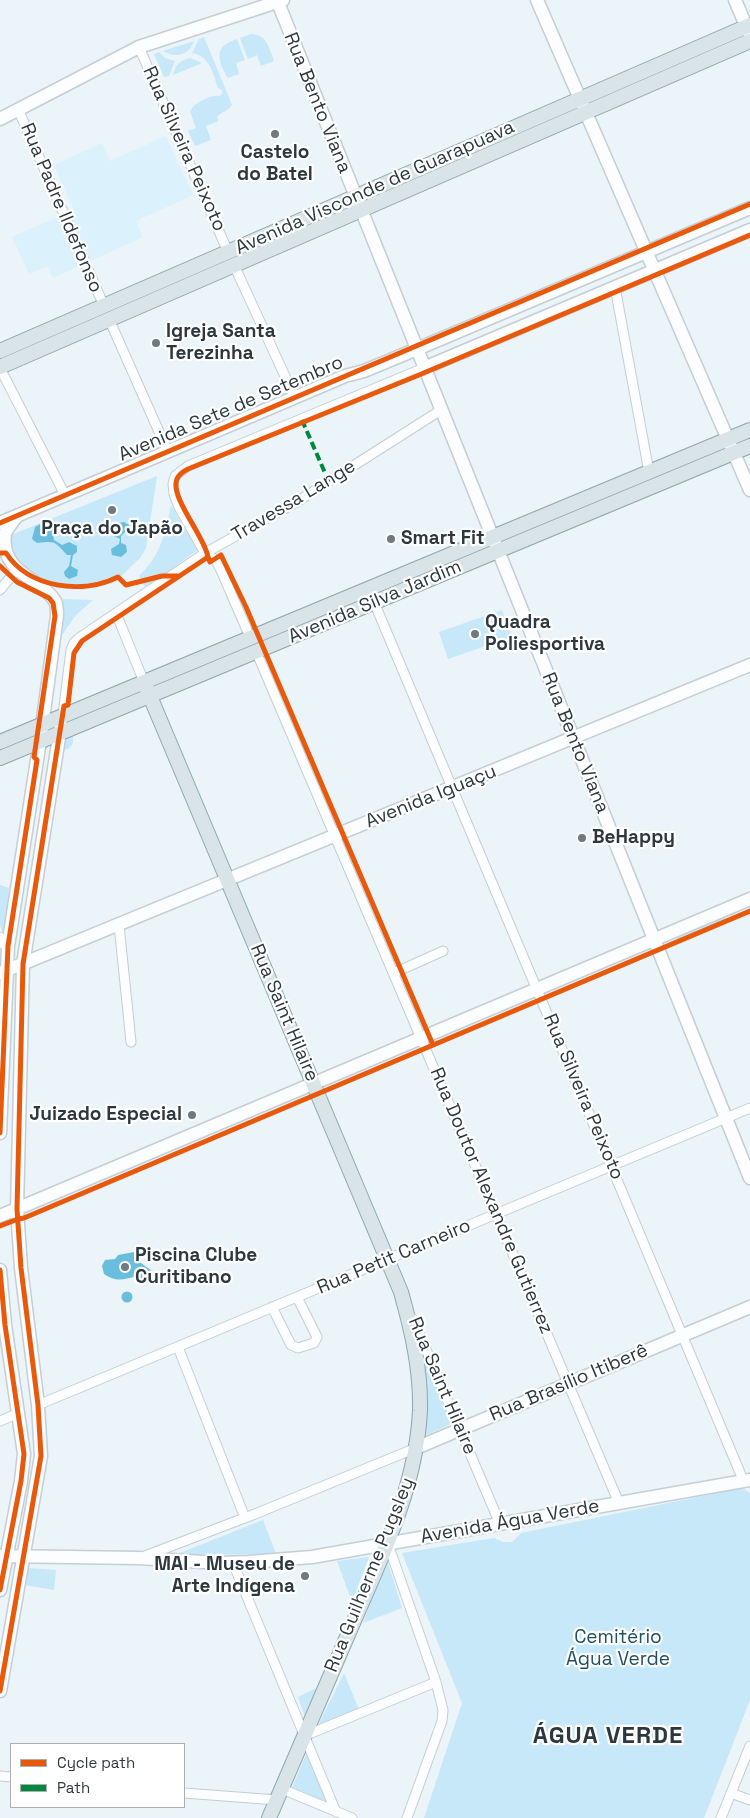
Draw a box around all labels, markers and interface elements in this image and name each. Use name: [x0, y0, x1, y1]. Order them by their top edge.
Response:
street label: Rua Bento Viana: [278, 29, 356, 177]
street label: Rua Silveira Peixoto: [137, 63, 231, 235]
street label: Avenida Visconde de Guarapuava: [232, 116, 518, 260]
street label: Rua Padre Ildefonso: [15, 120, 107, 296]
marker: Castelo do Batel: [269, 128, 281, 140]
place label: Castelo do Batel: [237, 142, 313, 186]
place label: Igreja Santa Terezinha: [166, 321, 276, 365]
marker: Igreja Santa Terezinha: [150, 337, 162, 349]
street label: Avenida Sete de Setembro: [115, 351, 347, 467]
street label: Travessa Lange: [228, 455, 360, 547]
marker: Praça do Japão: [106, 504, 118, 516]
place label: Praça do Japão: [41, 518, 183, 540]
place label: Smart Fit: [401, 528, 485, 550]
marker: Smart Fit: [385, 533, 397, 545]
street label: Avenida Silva Jardim: [285, 555, 465, 649]
place label: Quadra Poliesportiva: [485, 612, 605, 656]
marker: Quadra Poliesportiva: [469, 628, 481, 640]
street label: Rua Bento Viana: [536, 669, 614, 817]
street label: Avenida Iguaçu: [362, 760, 500, 834]
place label: BeHappy: [592, 827, 675, 849]
marker: BeHappy: [576, 832, 588, 844]
street label: Rua Saint Hilaire: [245, 941, 323, 1085]
street label: Rua Silveira Peixoto: [538, 1011, 628, 1183]
street label: Rua Doutor Alexandre Gutierrez: [424, 1064, 558, 1338]
place label: Juizado Especial: [29, 1104, 182, 1126]
marker: Juizado Especial: [186, 1109, 198, 1121]
street label: Rua Petit Carneiro: [314, 1214, 474, 1300]
place label: Piscina Clube Curitibano: [135, 1245, 257, 1289]
marker: Piscina Clube Curitibano: [119, 1261, 131, 1273]
street label: Rua Saint Hilaire: [403, 1314, 481, 1458]
street label: Rua Brasílio Itiberê: [486, 1339, 652, 1427]
street label: Rua Guilherme Pugsley: [320, 1474, 420, 1676]
street label: Avenida Água Verde: [419, 1495, 601, 1549]
place label: MAI - Museu de Arte Indígena: [154, 1554, 295, 1598]
marker: MAI - Museu de Arte Indígena: [299, 1570, 311, 1582]
park label: Cemitério Água Verde: [566, 1627, 670, 1671]
district label: ÁGUA VERDE: [531, 1722, 685, 1750]
legend: [10, 1743, 185, 1808]
text: Cycle path: [57, 1753, 135, 1772]
text: Path: [57, 1778, 90, 1797]

